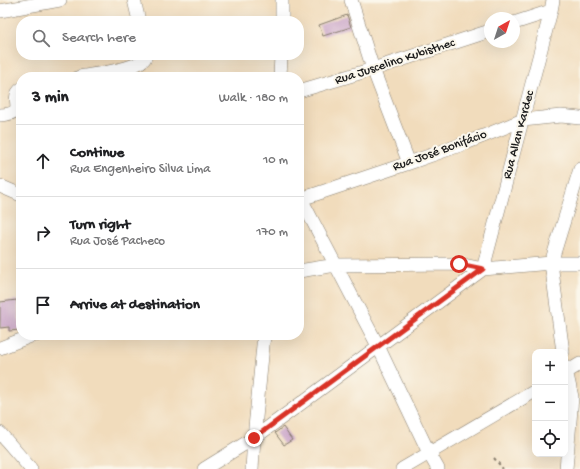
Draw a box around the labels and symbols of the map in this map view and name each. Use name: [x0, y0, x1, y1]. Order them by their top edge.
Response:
north arrow: [484, 12, 520, 48]
street label: Rua Juscelino Kubisthec: [333, 35, 457, 88]
street label: Rua Allan Kardec: [500, 89, 538, 181]
street label: Rua José Bonifácio: [391, 127, 489, 175]
route start: [450, 255, 468, 273]
route end: [245, 429, 263, 447]

